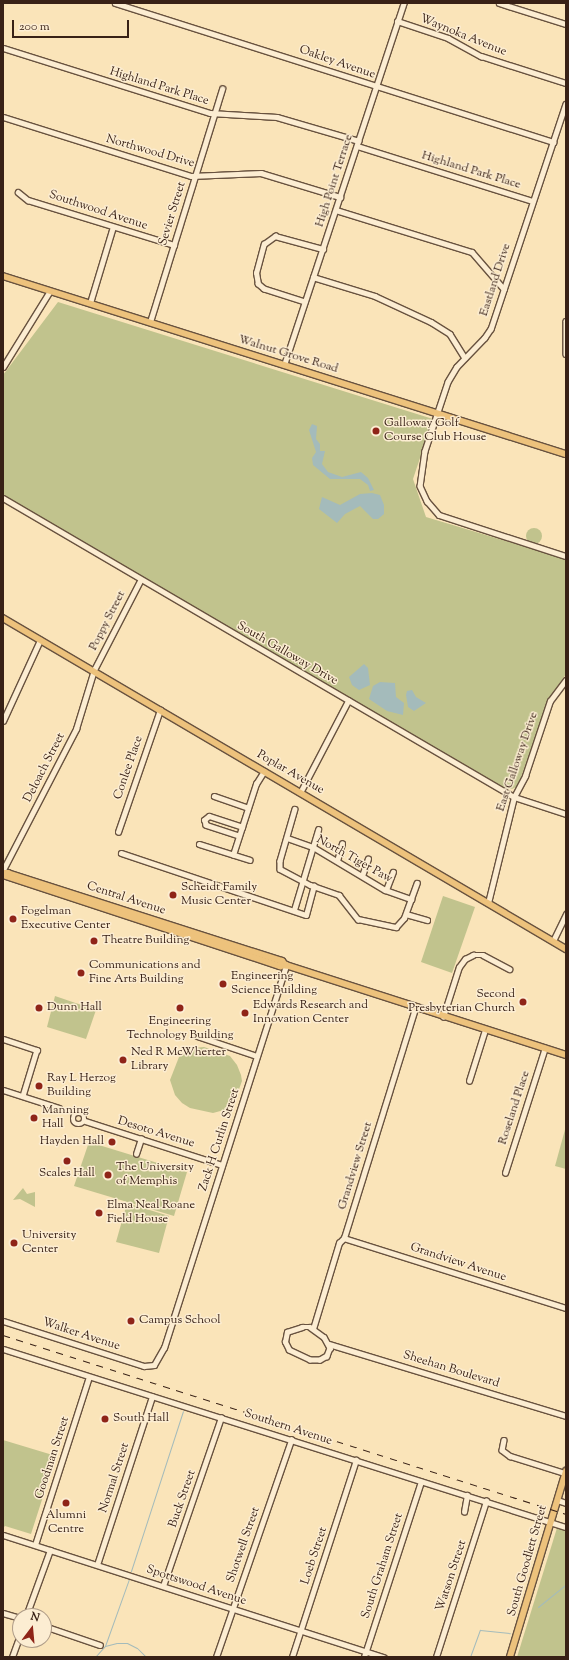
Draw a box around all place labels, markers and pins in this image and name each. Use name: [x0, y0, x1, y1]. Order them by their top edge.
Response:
place label: Galloway Golf Course Club House: [384, 417, 486, 445]
marker: Galloway Golf Course Club House: [371, 426, 381, 436]
place label: Scheidt Family Music Center: [181, 881, 257, 909]
marker: Scheidt Family Music Center: [168, 890, 178, 900]
place label: Fogelman Executive Center: [21, 905, 110, 933]
marker: Fogelman Executive Center: [8, 914, 18, 924]
place label: Theatre Building: [102, 934, 189, 948]
marker: Theatre Building: [89, 936, 99, 946]
place label: Communications and Fine Arts Building: [89, 959, 200, 987]
marker: Communications and Fine Arts Building: [76, 968, 86, 978]
place label: Engineering Science Building: [231, 970, 317, 998]
marker: Engineering Science Building: [218, 979, 228, 989]
place label: Second Presbyterian Church: [408, 988, 515, 1016]
marker: Second Presbyterian Church: [518, 997, 528, 1007]
place label: Edwards Research and Innovation Center: [253, 999, 368, 1027]
place label: Dunn Hall: [47, 1001, 102, 1015]
marker: Dunn Hall: [34, 1003, 44, 1013]
marker: Engineering Technology Building: [175, 1003, 185, 1013]
marker: Edwards Research and Innovation Center: [240, 1008, 250, 1018]
place label: Engineering Technology Building: [126, 1015, 234, 1043]
place label: Ned R McWherter Library: [131, 1046, 226, 1074]
marker: Ned R McWherter Library: [118, 1055, 128, 1065]
place label: Ray L Herzog Building: [47, 1072, 116, 1100]
marker: Ray L Herzog Building: [34, 1081, 44, 1091]
place label: Manning Hall: [42, 1104, 89, 1132]
marker: Manning Hall: [29, 1113, 39, 1123]
place label: Hayden Hall: [40, 1135, 104, 1149]
marker: Hayden Hall: [107, 1137, 117, 1147]
marker: Scales Hall: [62, 1156, 72, 1166]
place label: The University of Memphis: [116, 1161, 194, 1189]
place label: Scales Hall: [39, 1167, 95, 1181]
marker: The University of Memphis: [103, 1170, 113, 1180]
place label: Elma Neal Roane Field House: [107, 1199, 195, 1227]
marker: Elma Neal Roane Field House: [94, 1208, 104, 1218]
place label: University Center: [22, 1229, 76, 1257]
marker: University Center: [9, 1238, 19, 1248]
place label: Campus School: [139, 1314, 221, 1328]
marker: Campus School: [126, 1316, 136, 1326]
place label: South Hall: [113, 1412, 169, 1426]
marker: South Hall: [100, 1414, 110, 1424]
marker: Alumni Centre: [61, 1498, 71, 1508]
place label: Alumni Centre: [46, 1509, 86, 1537]

